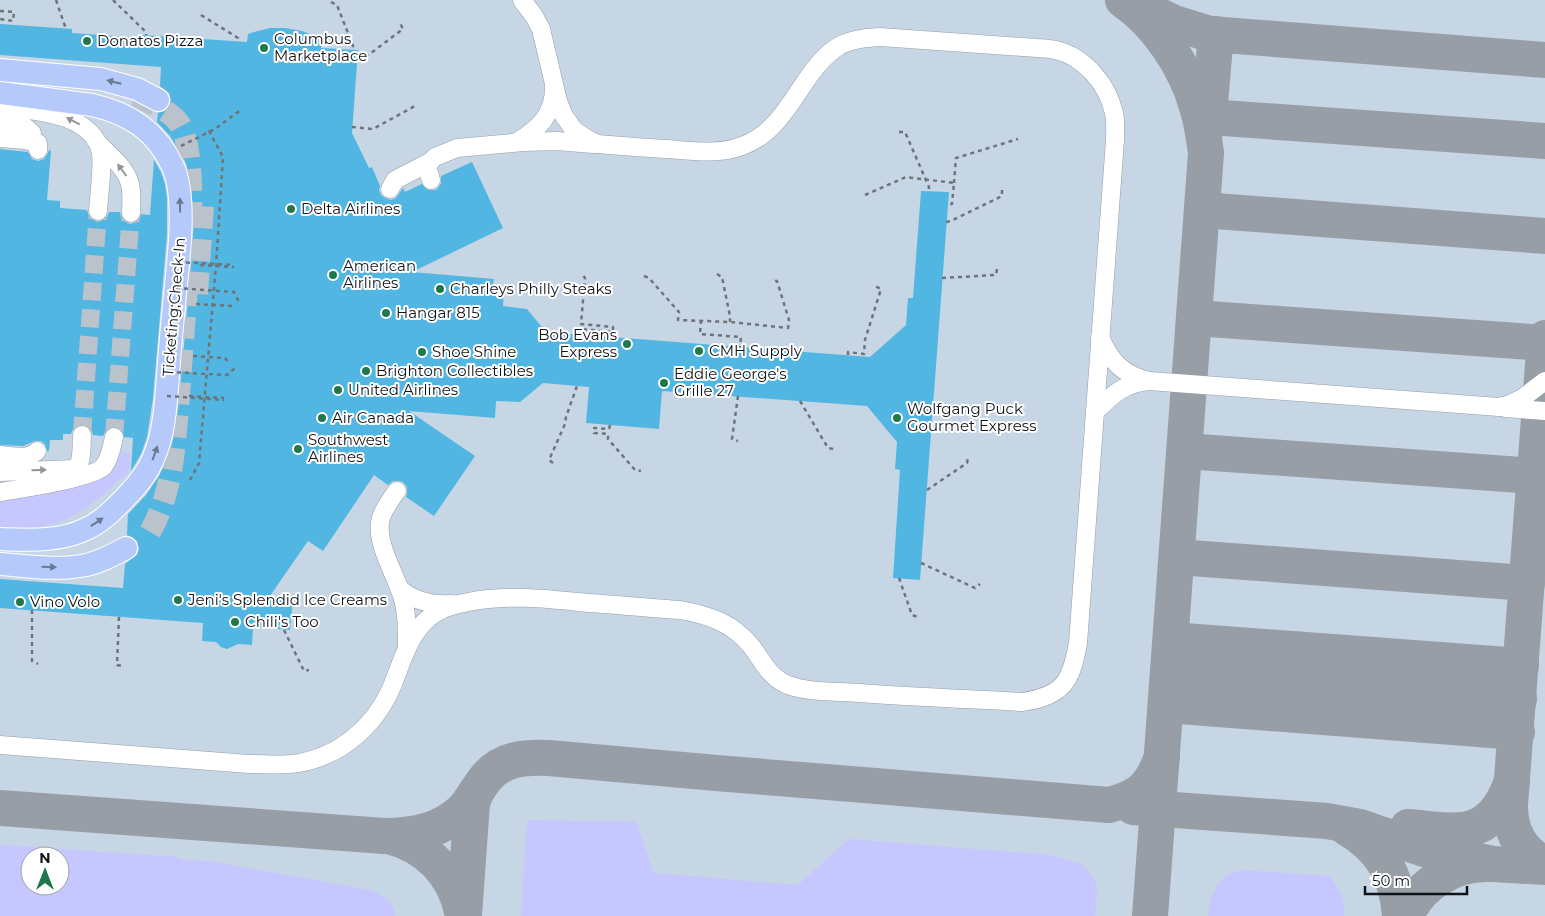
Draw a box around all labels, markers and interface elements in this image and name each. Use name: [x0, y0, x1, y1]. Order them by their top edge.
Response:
place label: Columbus Marketplace: [274, 29, 367, 65]
place label: Donatos Pizza: [97, 31, 203, 50]
marker: Donatos Pizza: [81, 35, 93, 47]
marker: Columbus Marketplace: [258, 42, 270, 54]
one-way arrow: [106, 77, 121, 85]
one-way arrow: [66, 117, 80, 126]
one-way arrow: [117, 163, 127, 177]
one-way arrow: [176, 196, 184, 212]
place label: Delta Airlines: [301, 199, 400, 218]
marker: Delta Airlines: [285, 203, 297, 215]
street label: Ticketing;Check-In: [158, 237, 189, 377]
place label: American Airlines: [343, 256, 416, 292]
marker: American Airlines: [327, 269, 339, 281]
place label: Charleys Philly Steaks: [450, 279, 612, 298]
marker: Charleys Philly Steaks: [434, 283, 446, 295]
place label: Hangar 815: [396, 303, 480, 322]
marker: Hangar 815: [380, 307, 392, 319]
place label: Bob Evans Express: [538, 325, 617, 361]
marker: Bob Evans Express: [621, 338, 633, 350]
place label: CMH Supply: [709, 341, 803, 360]
place label: Shoe Shine: [432, 342, 516, 361]
marker: CMH Supply: [693, 345, 705, 357]
marker: Shoe Shine: [416, 346, 428, 358]
place label: Brighton Collectibles: [376, 361, 533, 380]
place label: Eddie George's Grille 27: [674, 364, 786, 400]
marker: Brighton Collectibles: [360, 365, 372, 377]
marker: Eddie George's Grille 27: [658, 377, 670, 389]
place label: United Airlines: [348, 380, 458, 399]
marker: United Airlines: [332, 384, 344, 396]
place label: Wolfgang Puck Gourmet Express: [907, 399, 1037, 435]
place label: Air Canada: [332, 408, 414, 427]
marker: Air Canada: [316, 412, 328, 424]
marker: Wolfgang Puck Gourmet Express: [891, 412, 903, 424]
place label: Southwest Airlines: [308, 430, 388, 466]
marker: Southwest Airlines: [292, 443, 304, 455]
one-way arrow: [152, 445, 159, 460]
one-way arrow: [31, 466, 47, 474]
one-way arrow: [90, 517, 104, 527]
one-way arrow: [41, 563, 57, 571]
place label: Jeni's Splendid Ice Creams: [187, 590, 387, 609]
place label: Vino Volo: [30, 592, 100, 611]
marker: Jeni's Splendid Ice Creams: [172, 594, 184, 606]
marker: Vino Volo: [14, 596, 26, 608]
place label: Chili's Too: [245, 612, 319, 631]
marker: Chili's Too: [229, 616, 241, 628]
north arrow: [20, 846, 70, 896]
text: N: [39, 849, 51, 867]
scale bar: [1365, 864, 1468, 896]
text: 50 m: [1372, 871, 1410, 890]

